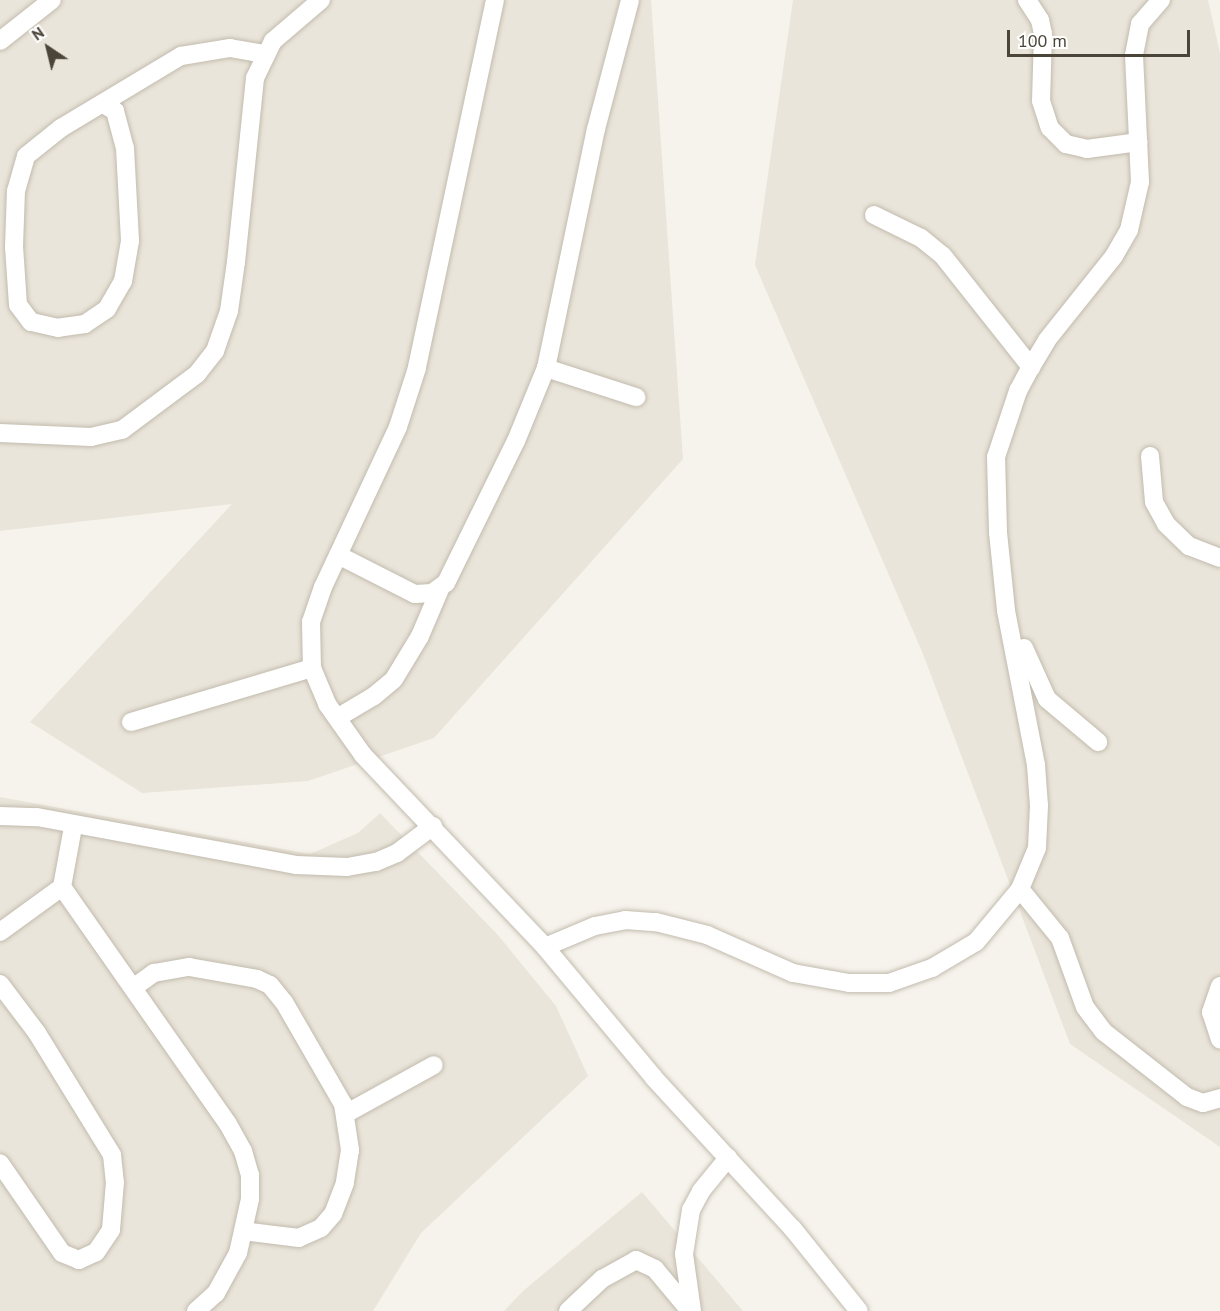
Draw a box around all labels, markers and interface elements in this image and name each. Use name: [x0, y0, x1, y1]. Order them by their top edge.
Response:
north arrow: [18, 18, 78, 78]
scale bar: [1010, 18, 1193, 56]
text: N: [28, 22, 48, 44]
text: 100 m: [1018, 29, 1067, 52]

